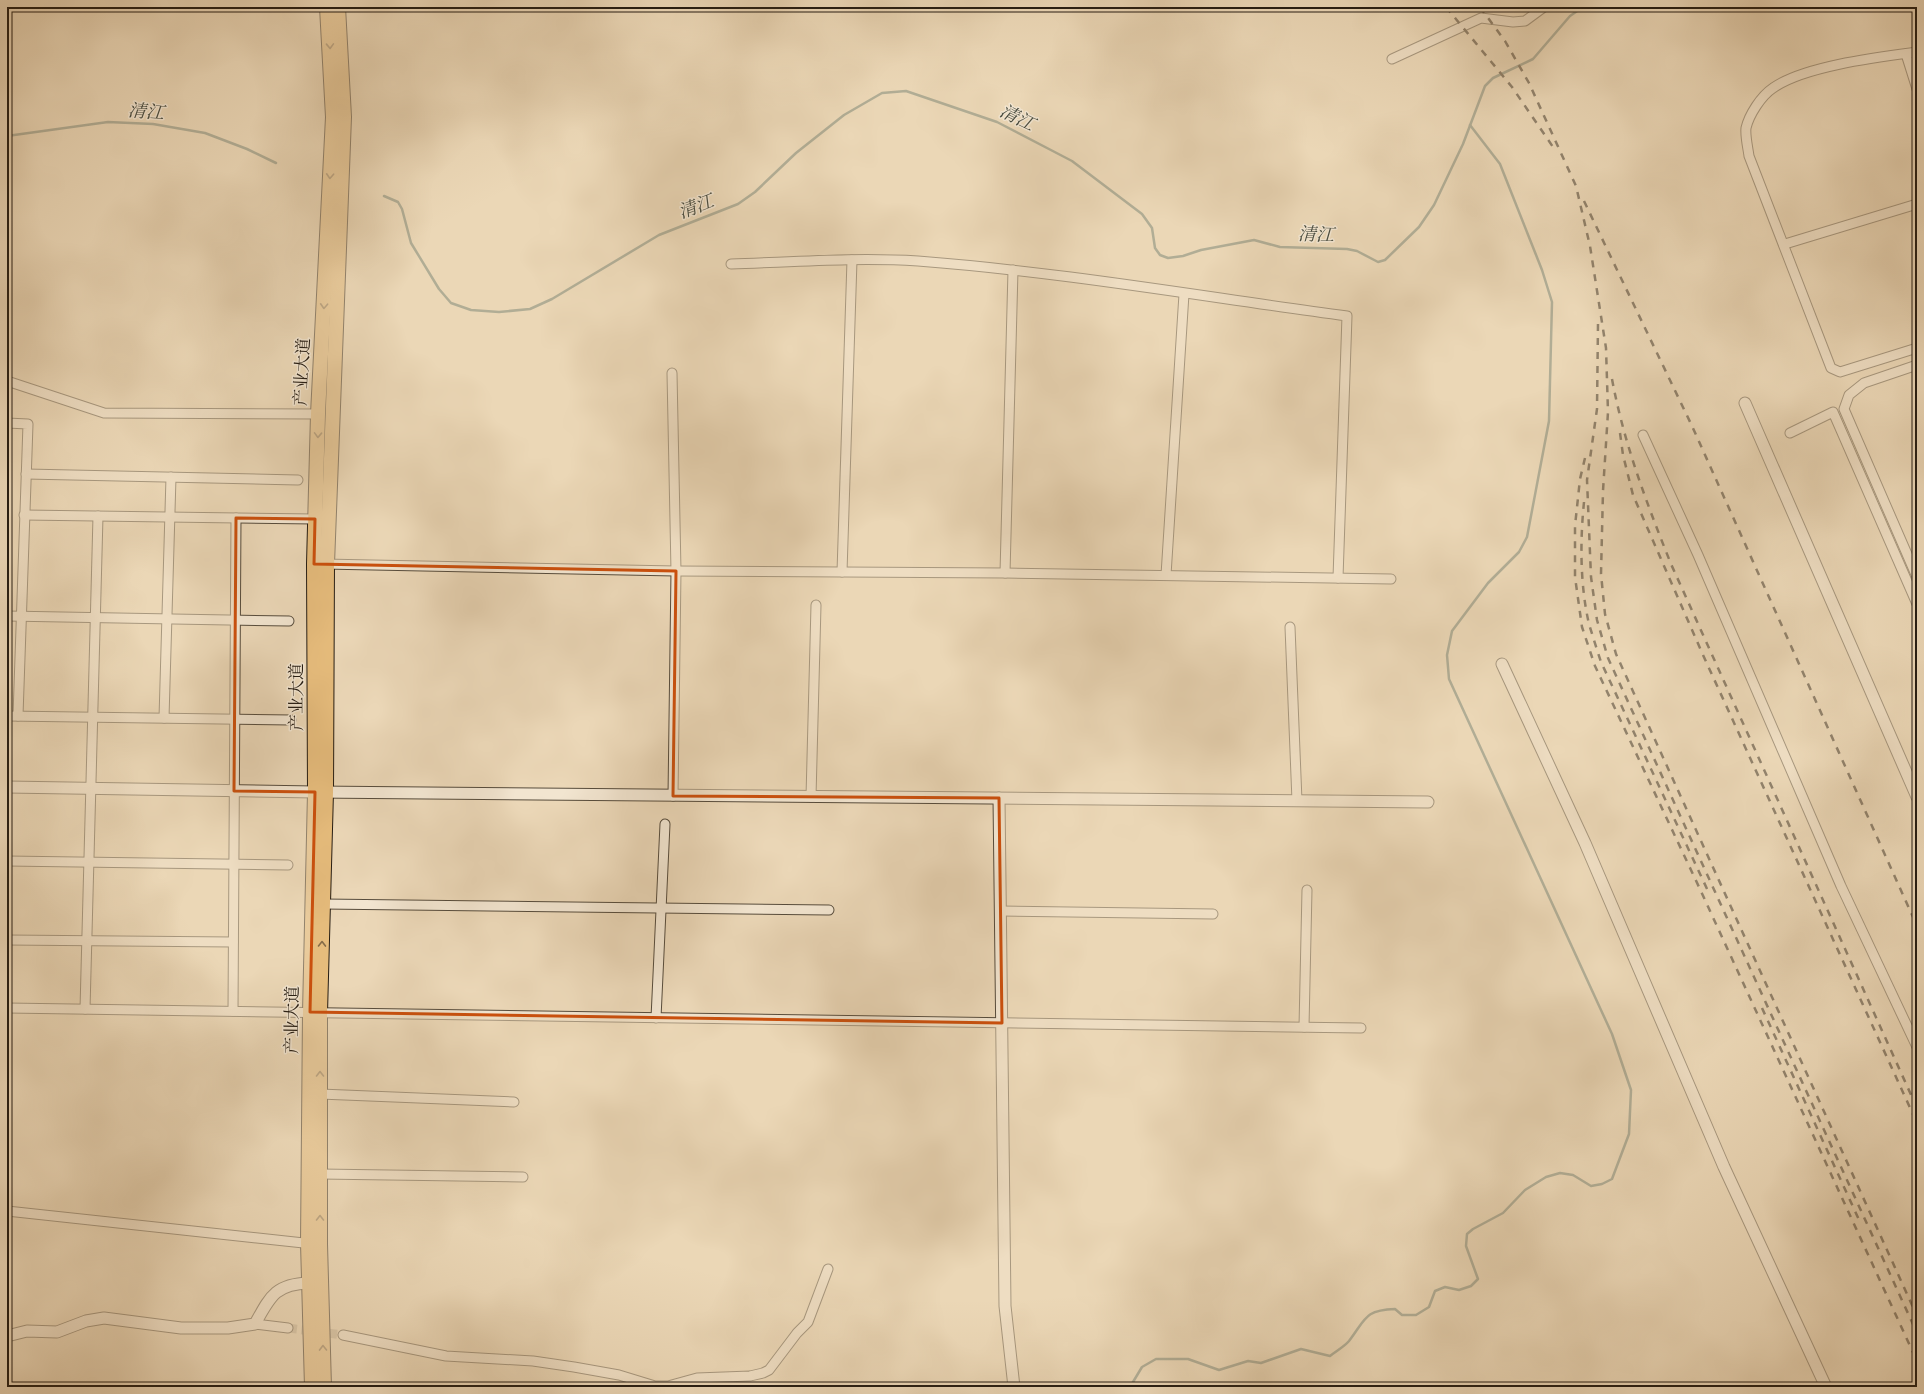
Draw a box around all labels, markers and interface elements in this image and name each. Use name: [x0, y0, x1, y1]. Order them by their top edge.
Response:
one-way arrow: [326, 43, 334, 49]
water label: 清江: [127, 99, 168, 125]
water label: 清江: [996, 100, 1041, 138]
one-way arrow: [326, 173, 334, 179]
water label: 清江: [675, 189, 720, 224]
water label: 清江: [1298, 223, 1337, 247]
one-way arrow: [319, 303, 328, 309]
street label: 产业大道: [290, 337, 314, 407]
one-way arrow: [314, 432, 322, 438]
street label: 产业大道: [286, 663, 307, 731]
one-way arrow: [318, 941, 326, 947]
street label: 产业大道: [281, 986, 303, 1054]
one-way arrow: [316, 1071, 324, 1077]
one-way arrow: [316, 1215, 324, 1221]
one-way arrow: [319, 1345, 327, 1351]

